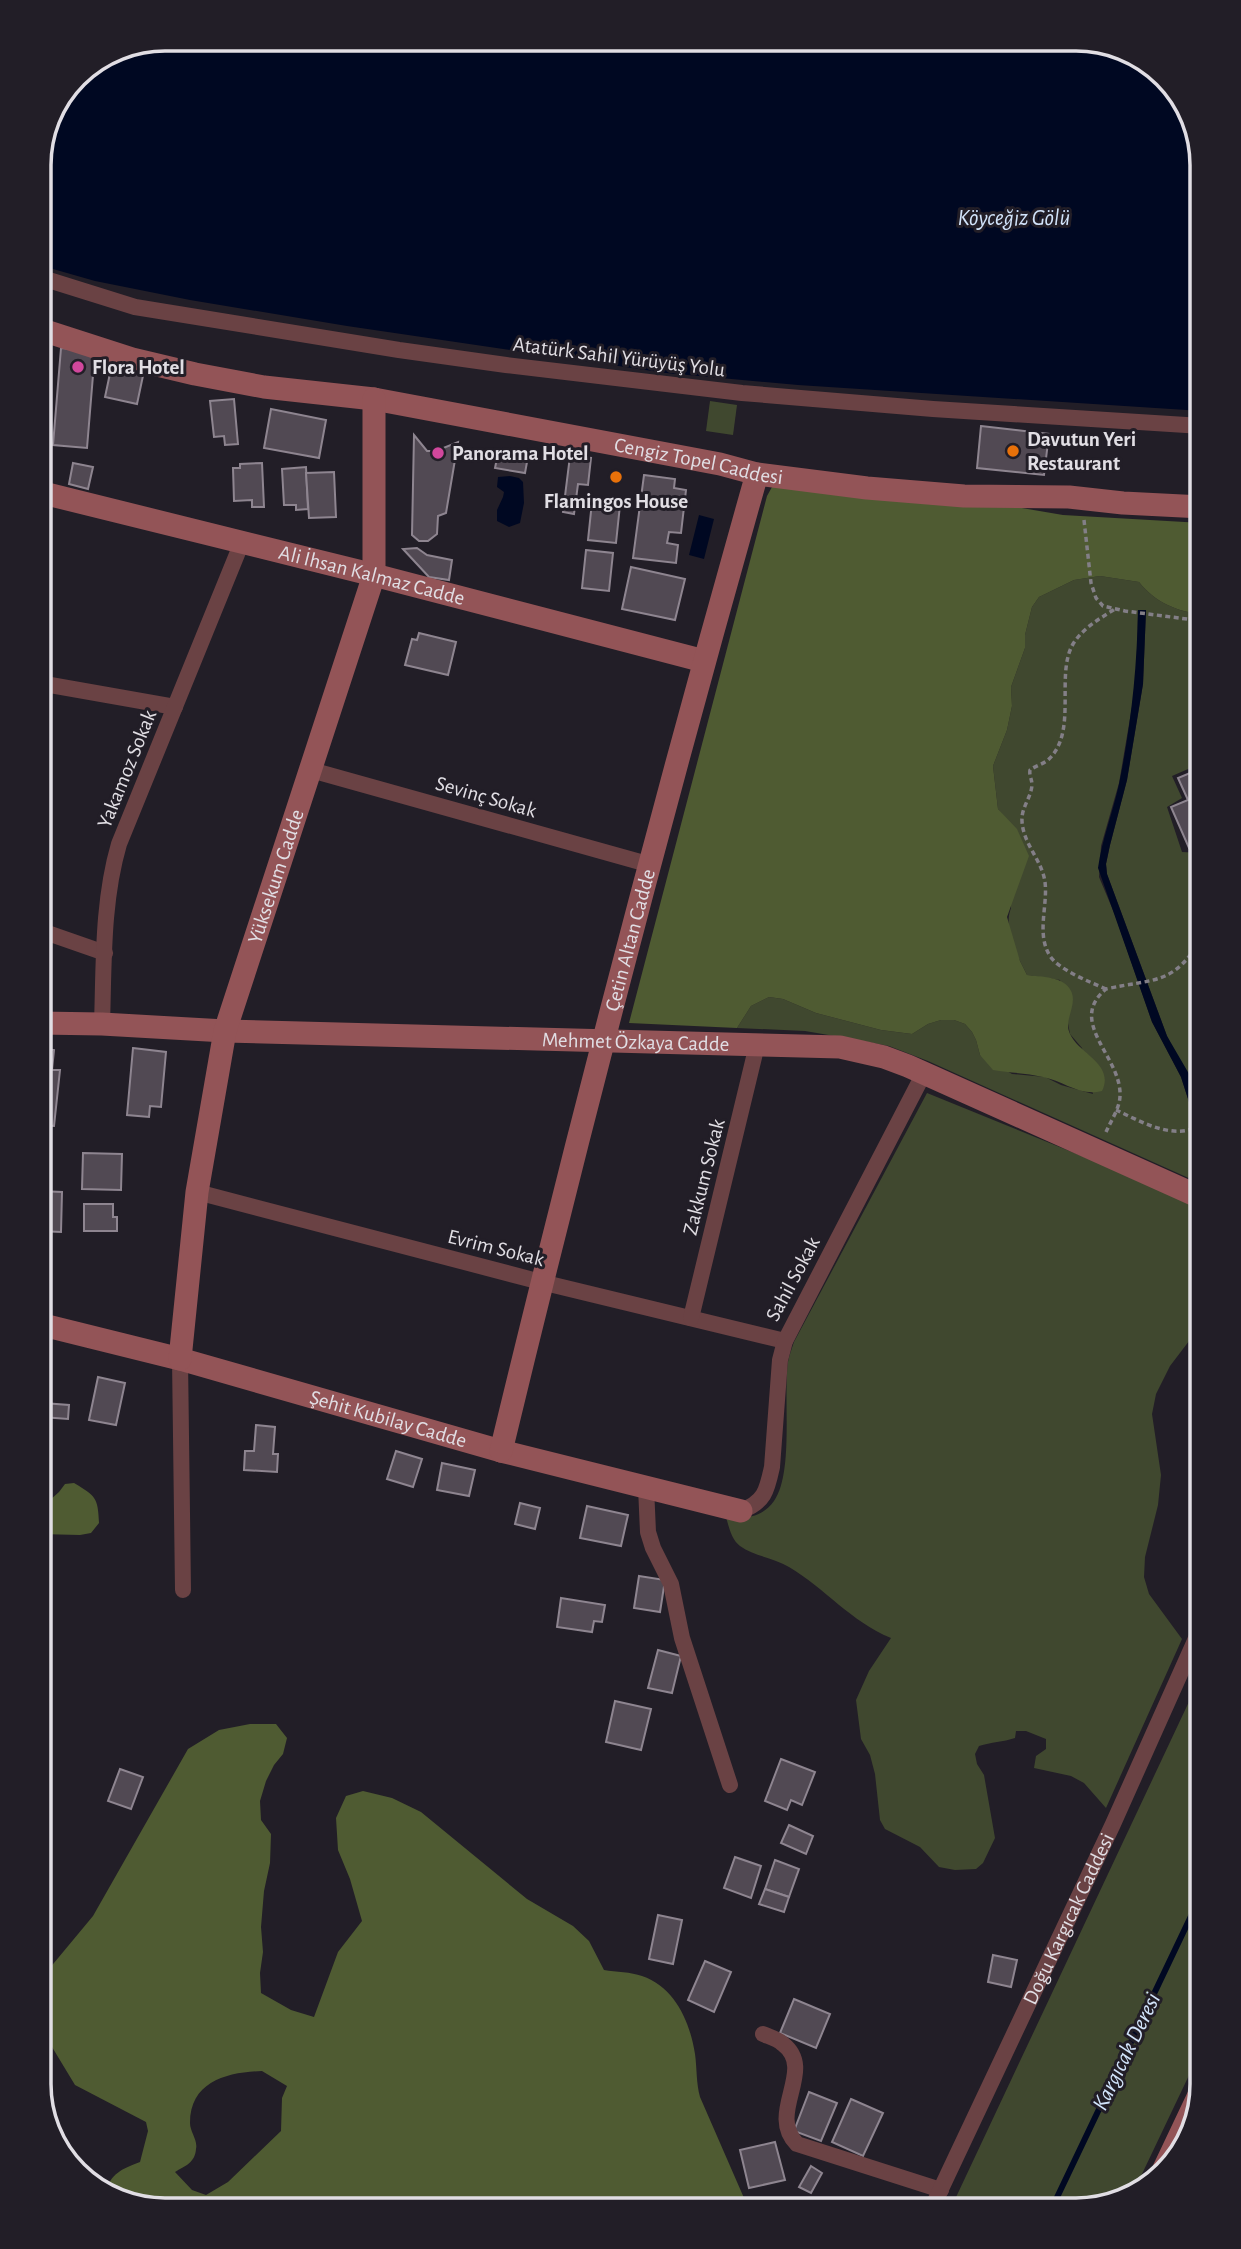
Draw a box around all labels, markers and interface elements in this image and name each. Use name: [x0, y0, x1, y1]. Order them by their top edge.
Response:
water label: Köyceğiz Gölü: [958, 207, 1070, 230]
street label: Atatürk Sahil Yürüyüş Yolu: [512, 334, 726, 380]
place label: Flora Hotel: [92, 357, 185, 378]
marker: Flora Hotel: [70, 359, 86, 375]
place label: Davutun Yeri Restaurant: [1027, 429, 1136, 474]
street label: Cengiz Topel Caddesi: [613, 434, 784, 488]
place label: Panorama Hotel: [452, 443, 589, 464]
marker: Davutun Yeri Restaurant: [1005, 443, 1021, 459]
marker: Panorama Hotel: [430, 445, 446, 461]
marker: Flamingos House: [608, 469, 624, 485]
place label: Flamingos House: [544, 491, 688, 512]
street label: Ali İhsan Kalmaz Cadde: [277, 541, 467, 609]
street label: Yakamoz Sokak: [94, 707, 160, 831]
street label: Sevinç Sokak: [433, 773, 539, 822]
street label: Yüksekum Cadde: [244, 807, 307, 946]
street label: Çetin Altan Cadde: [601, 867, 659, 1013]
street label: Mehmet Özkaya Cadde: [542, 1029, 730, 1055]
street label: Zakkum Sokak: [679, 1116, 729, 1237]
street label: Evrim Sokak: [446, 1226, 547, 1270]
street label: Sahil Sokak: [762, 1233, 824, 1325]
street label: Şehit Kubilay Cadde: [307, 1386, 469, 1451]
street label: Doğu Kargıcak Caddesi: [1019, 1830, 1118, 2008]
water label: Kargıcak Deresi: [1089, 1990, 1165, 2114]

